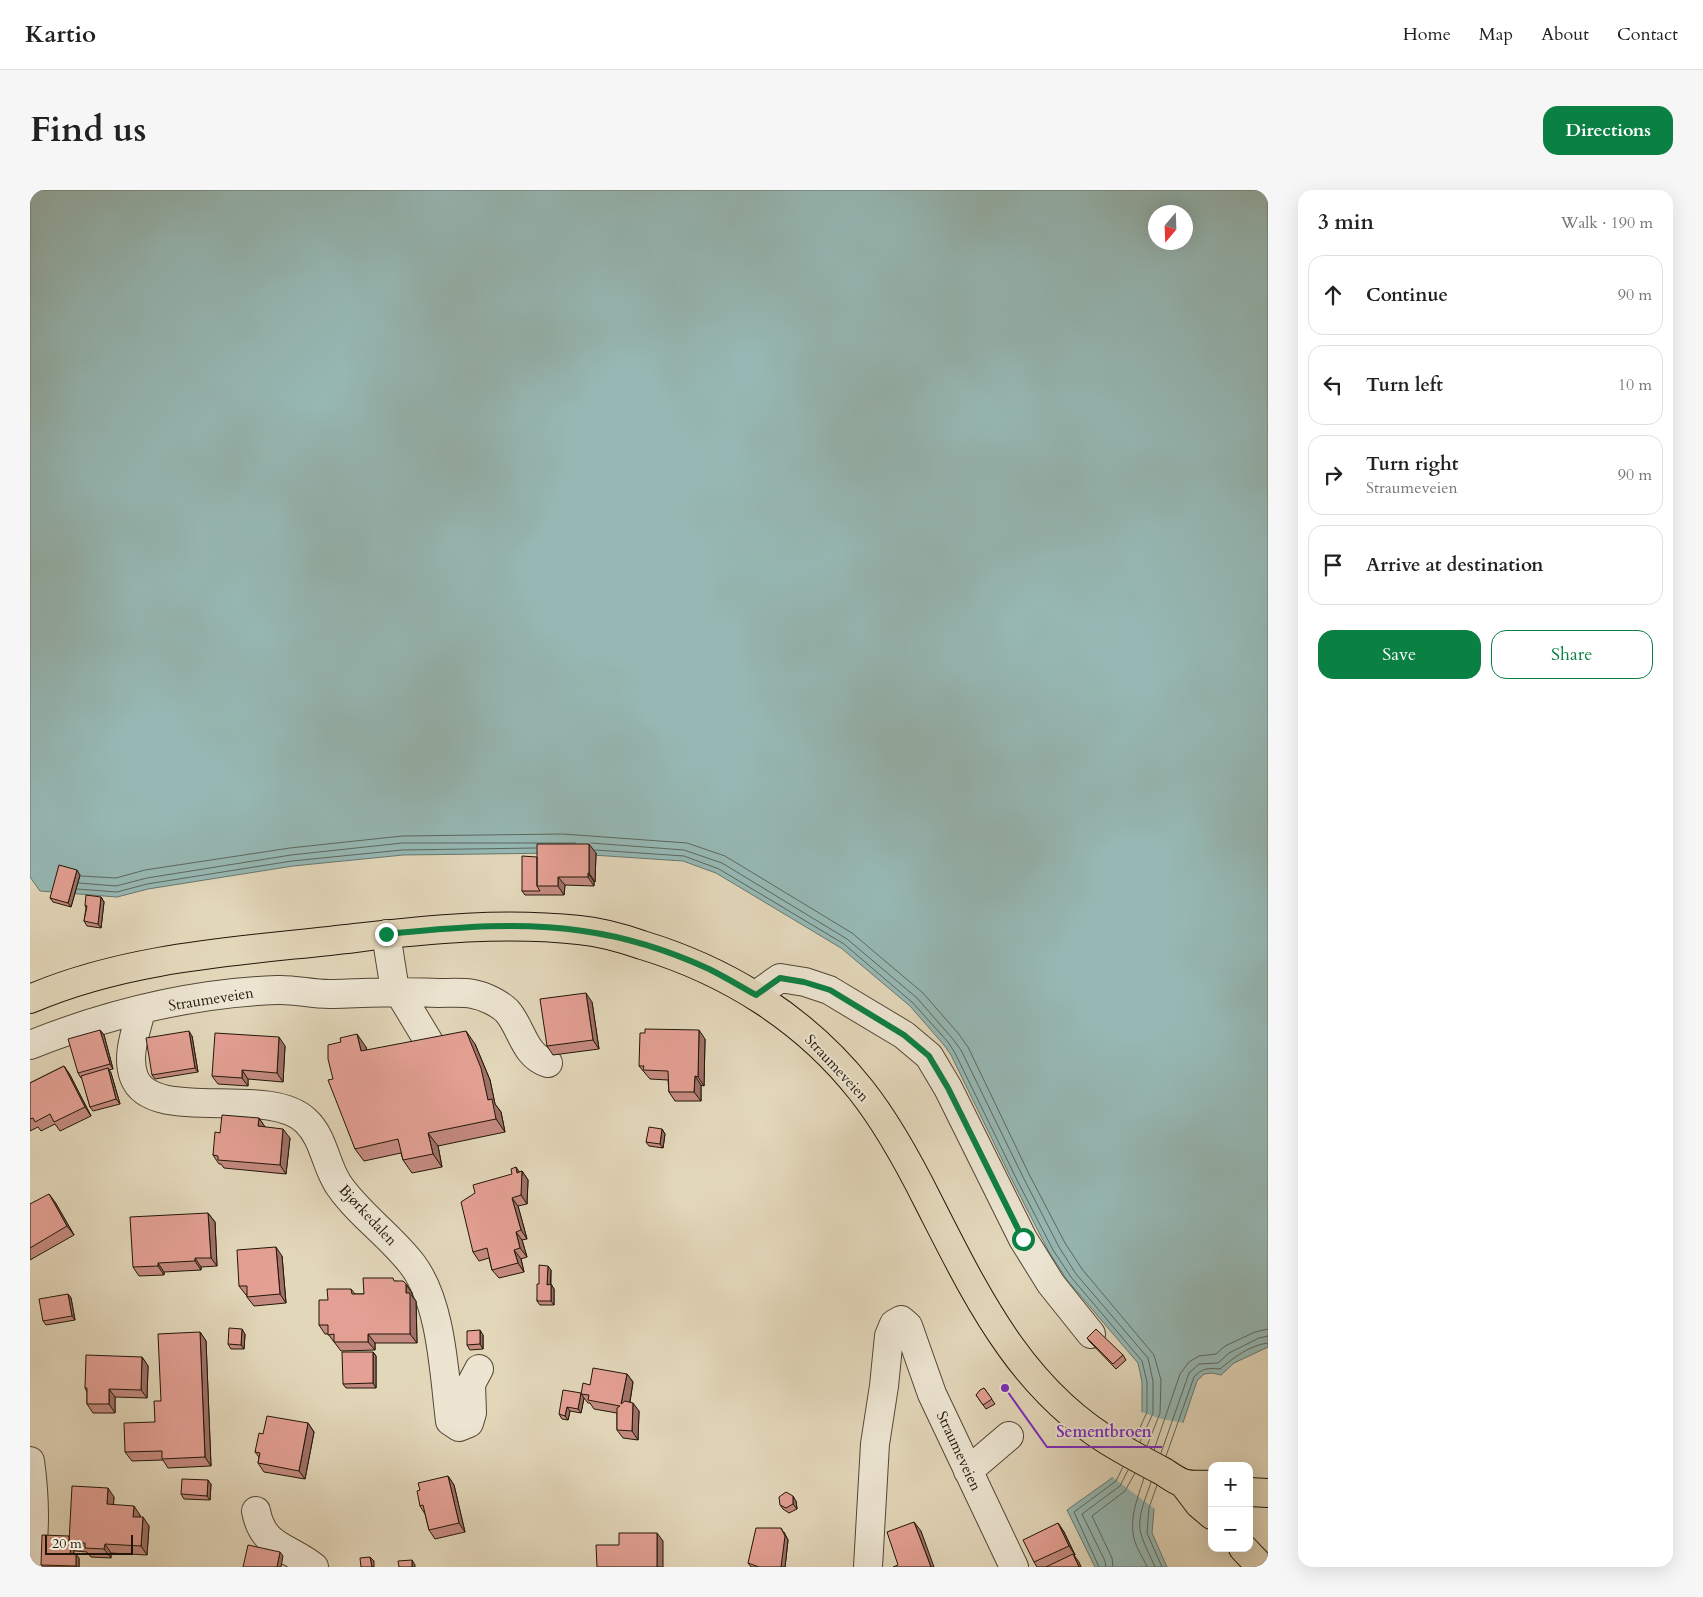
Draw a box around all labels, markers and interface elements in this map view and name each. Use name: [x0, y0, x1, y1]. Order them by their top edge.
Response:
text: Kartio: [25, 18, 96, 51]
text: Home: [1403, 22, 1451, 47]
text: Map: [1479, 22, 1513, 47]
text: About: [1541, 22, 1589, 47]
text: Contact: [1617, 22, 1678, 47]
text: Find us: [30, 106, 146, 154]
button: Directions: [1543, 106, 1673, 155]
north arrow: [1148, 205, 1193, 250]
text: 3 min: [1318, 208, 1374, 237]
text: Walk · 190 m: [1561, 212, 1653, 234]
icon: ahead: [1319, 281, 1347, 309]
text: Continue: [1366, 282, 1448, 308]
text: 90 m: [1618, 284, 1652, 306]
icon: left: [1319, 371, 1347, 399]
text: Turn left: [1366, 372, 1443, 398]
text: 10 m: [1618, 374, 1652, 396]
text: Turn right: [1366, 451, 1458, 477]
icon: right: [1319, 461, 1347, 489]
text: 90 m: [1618, 464, 1652, 486]
text: Straumeveien: [1366, 477, 1458, 499]
icon: arrive: [1319, 551, 1347, 579]
text: Arrive at destination: [1366, 552, 1543, 578]
button: Save: [1318, 630, 1481, 679]
button: Share: [1491, 630, 1653, 679]
route end: [375, 923, 398, 946]
street label: Straumeveien: [167, 982, 255, 1016]
street label: Straumeveien: [800, 1030, 874, 1107]
street label: Bjørkedalen: [334, 1180, 402, 1250]
route start: [1012, 1228, 1035, 1251]
street label: Straumeveien: [932, 1408, 986, 1495]
callout: Sementbroen: [1047, 1416, 1162, 1447]
text: Sementbroen: [1056, 1421, 1153, 1443]
map controls: [1208, 1462, 1253, 1552]
button: +: [1208, 1462, 1253, 1507]
button: −: [1208, 1507, 1253, 1552]
scale bar: [45, 1532, 132, 1555]
text: 20 m: [52, 1534, 82, 1553]

